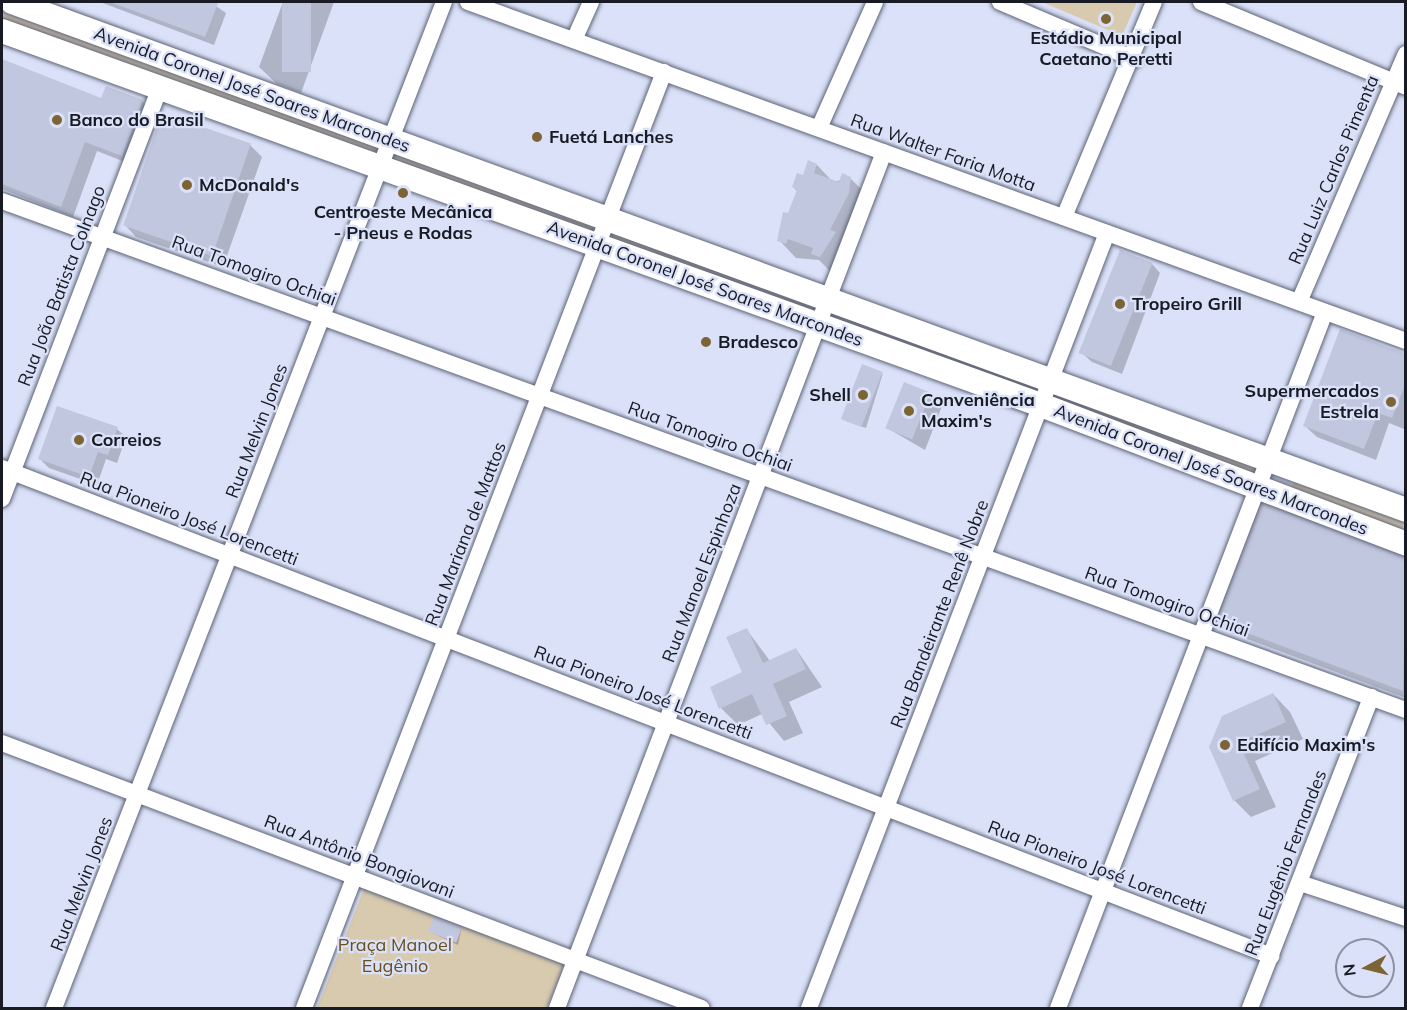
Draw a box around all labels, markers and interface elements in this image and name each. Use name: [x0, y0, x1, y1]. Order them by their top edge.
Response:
marker: Estádio Municipal Caetano Peretti: [1099, 12, 1113, 26]
street label: Avenida Coronel José Soares Marcondes: [91, 23, 413, 157]
place label: Estádio Municipal Caetano Peretti: [1030, 28, 1182, 70]
street label: Rua Luiz Carlos Pimenta: [1284, 72, 1384, 268]
place label: Banco do Brasil: [69, 109, 204, 131]
street label: Rua Walter Faria Motta: [848, 109, 1038, 197]
marker: Banco do Brasil: [50, 113, 64, 127]
place label: Fuetá Lanches: [549, 126, 673, 148]
marker: Fuetá Lanches: [530, 130, 544, 144]
place label: McDonald's: [199, 174, 299, 196]
marker: McDonald's: [180, 178, 194, 192]
street label: Rua João Batista Colnago: [14, 183, 110, 389]
marker: Centroeste Mecânica - Pneus e Rodas: [396, 186, 410, 200]
place label: Centroeste Mecânica - Pneus e Rodas: [314, 202, 492, 244]
street label: Avenida Coronel José Soares Marcondes: [544, 217, 866, 351]
street label: Rua Tomogiro Ochiai: [169, 231, 339, 311]
place label: Tropeiro Grill: [1132, 293, 1242, 315]
marker: Tropeiro Grill: [1113, 297, 1127, 311]
place label: Bradesco: [718, 331, 798, 353]
marker: Bradesco: [699, 335, 713, 349]
street label: Rua Melvin Jones: [221, 361, 293, 501]
place label: Supermercados Estrela: [1245, 381, 1379, 424]
place label: Shell: [809, 384, 851, 406]
marker: Shell: [856, 388, 870, 402]
place label: Conveniência Maxim's: [921, 390, 1035, 432]
marker: Supermercados Estrela: [1384, 395, 1398, 409]
street label: Rua Tomogiro Ochiai: [625, 397, 795, 477]
street label: Avenida Coronel José Soares Marcondes: [1051, 400, 1371, 540]
marker: Conveniência Maxim's: [902, 404, 916, 418]
place label: Correios: [91, 429, 162, 451]
marker: Correios: [72, 433, 86, 447]
street label: Rua Mariana de Mattos: [421, 439, 511, 629]
street label: Rua Pioneiro José Lorencetti: [77, 467, 301, 571]
street label: Rua Manoel Espinhoza: [658, 480, 746, 666]
street label: Rua Bandeirante Renê Nobre: [886, 497, 994, 731]
street label: Rua Tomogiro Ochiai: [1082, 562, 1252, 642]
street label: Rua Pioneiro José Lorencetti: [531, 641, 755, 745]
place label: Edifício Maxim's: [1237, 734, 1375, 756]
marker: Edifício Maxim's: [1218, 738, 1232, 752]
street label: Rua Eugênio Fernandes: [1241, 767, 1331, 959]
street label: Rua Antônio Bongiovani: [261, 811, 457, 903]
street label: Rua Melvin Jones: [46, 814, 118, 954]
street label: Rua Pioneiro José Lorencetti: [985, 816, 1209, 920]
park label: Praça Manoel Eugênio: [338, 935, 452, 978]
north arrow: [1335, 938, 1395, 998]
text: N: [1338, 963, 1360, 977]

